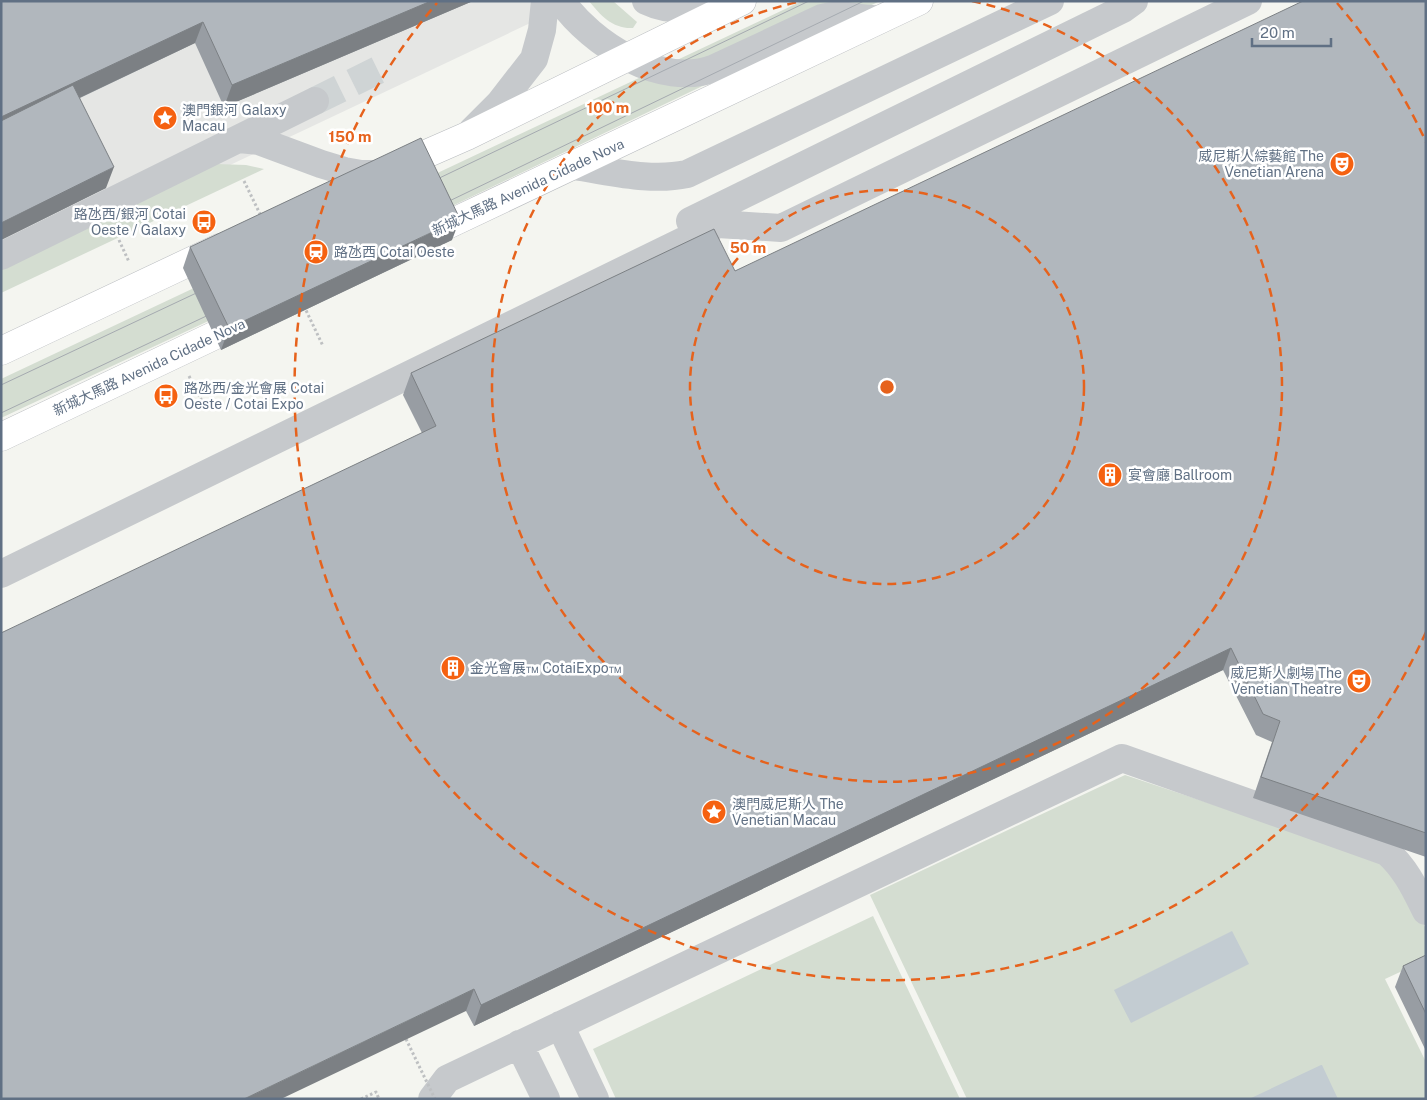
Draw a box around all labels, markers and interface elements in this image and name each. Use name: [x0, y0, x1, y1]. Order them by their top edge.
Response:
scale bar: [1252, 15, 1331, 47]
text: 20 m: [1260, 24, 1295, 41]
text: 100 m: [587, 99, 629, 116]
place label: 澳門銀河 Galaxy Macau: [182, 102, 287, 134]
place icon: 澳門銀河 Galaxy Macau: [152, 105, 178, 131]
text: 150 m: [328, 128, 372, 145]
street label: 新城大馬路 Avenida Cidade Nova: [429, 135, 627, 239]
place label: 威尼斯人綜藝館 The Venetian Arena: [1198, 148, 1324, 180]
theatre icon: 威尼斯人綜藝館 The Venetian Arena: [1329, 151, 1355, 177]
place label: 路氹西/銀河 Cotai Oeste / Galaxy: [74, 206, 187, 238]
bus stop icon: 路氹西/銀河 Cotai Oeste / Galaxy: [191, 209, 217, 235]
station icon: 路氹西 Cotai Oeste: [303, 239, 329, 265]
text: 50 m: [730, 239, 766, 256]
place label: 路氹西 Cotai Oeste: [334, 244, 455, 260]
street label: 新城大馬路 Avenida Cidade Nova: [50, 315, 248, 419]
centre of rings: [878, 378, 896, 396]
place label: 路氹西/金光會展 Cotai Oeste / Cotai Expo: [184, 380, 324, 412]
bus stop icon: 路氹西/金光會展 Cotai Oeste / Cotai Expo: [153, 383, 179, 409]
building icon: 宴會廳 Ballroom: [1097, 462, 1123, 488]
place label: 宴會廳 Ballroom: [1128, 467, 1232, 483]
building icon: 金光會展™ CotaiExpo™: [440, 655, 466, 681]
place label: 金光會展™ CotaiExpo™: [470, 660, 621, 676]
place label: 威尼斯人劇場 The Venetian Theatre: [1230, 665, 1342, 697]
theatre icon: 威尼斯人劇場 The Venetian Theatre: [1346, 668, 1372, 694]
place label: 澳門威尼斯人 The Venetian Macau: [732, 796, 844, 828]
place icon: 澳門威尼斯人 The Venetian Macau: [701, 799, 727, 825]

